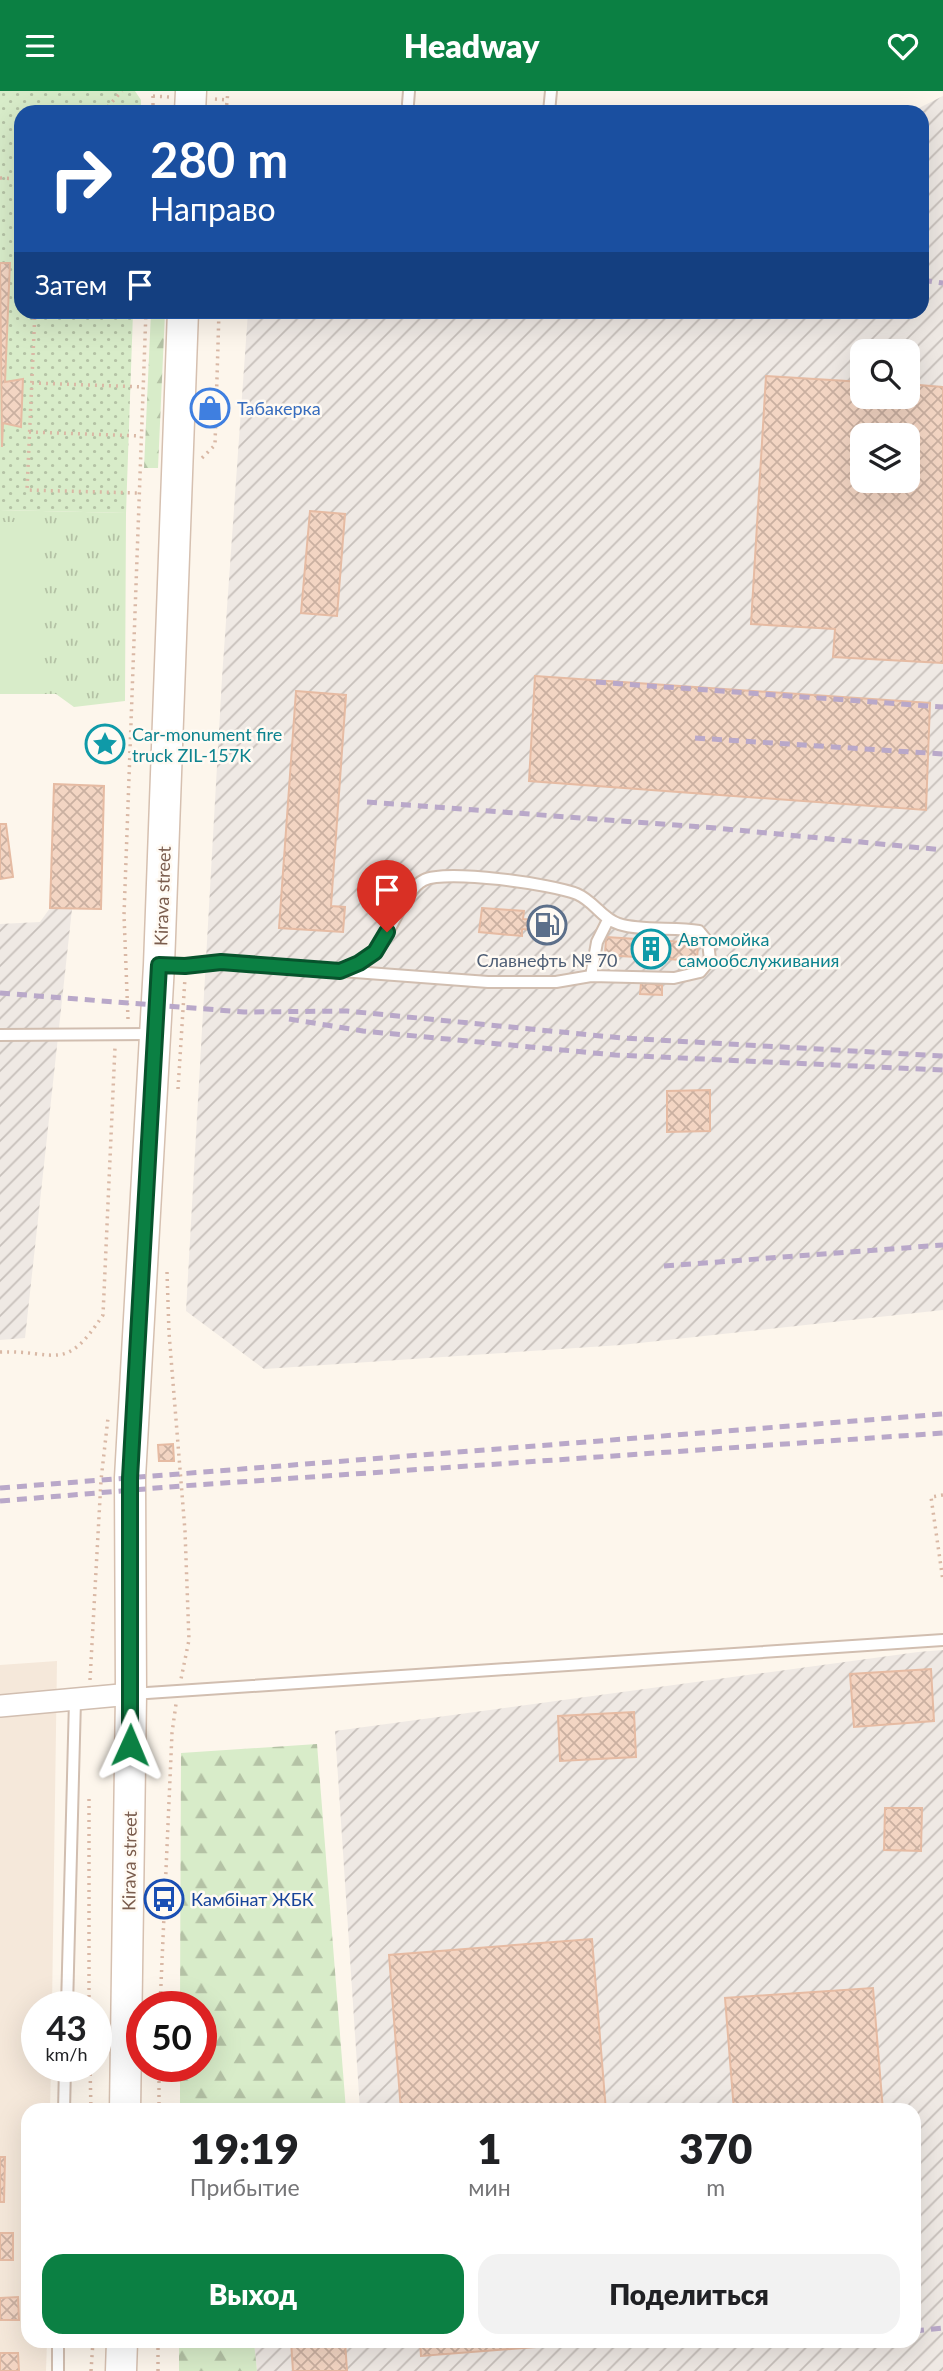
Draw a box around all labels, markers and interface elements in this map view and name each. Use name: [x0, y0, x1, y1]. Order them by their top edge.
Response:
text: Headway: [404, 26, 539, 65]
icon: menu: [21, 27, 59, 65]
icon: heart: [884, 27, 922, 65]
text: 280 m: [150, 130, 288, 188]
icon: right: [35, 133, 126, 224]
text: Направо: [150, 189, 276, 228]
icon: arrive: [121, 266, 159, 304]
text: Затем: [35, 269, 107, 301]
map controls: [850, 339, 920, 493]
button: search: [850, 339, 920, 409]
shop icon: Табакерка: [189, 387, 231, 429]
place label: Табакерка: [237, 397, 321, 419]
button: layers: [850, 423, 920, 493]
place icon: Car-monument fire truck ZIL-157K: [84, 723, 126, 765]
place label: Car-monument fire truck ZIL-157K: [132, 723, 282, 766]
street label: Kirava street: [149, 845, 175, 946]
pin: [357, 860, 417, 932]
icon: arrive: [368, 871, 406, 909]
fuel station icon: Славнефть № 70: [526, 904, 568, 946]
building icon: Автомойка самообслуживания: [630, 928, 672, 970]
place label: Автомойка самообслуживания: [678, 928, 839, 971]
place label: Славнефть № 70: [476, 949, 618, 971]
position arrow: [93, 1708, 167, 1782]
street label: Kirava street: [117, 1810, 141, 1911]
bus stop icon: Камбінат ЖБК: [143, 1878, 185, 1920]
place label: Камбінат ЖБК: [191, 1888, 314, 1910]
speed limit sign: 50: [126, 1991, 217, 2082]
text: 43: [46, 2006, 87, 2048]
text: km/h: [45, 2043, 88, 2065]
text: 19:19: [190, 2123, 299, 2173]
text: 1: [477, 2123, 502, 2173]
text: 370: [679, 2123, 752, 2173]
text: Прибытие: [190, 2173, 300, 2201]
text: мин: [468, 2173, 511, 2201]
text: m: [706, 2173, 725, 2201]
button: Выход: [42, 2254, 464, 2334]
button: Поделиться: [478, 2254, 900, 2334]

